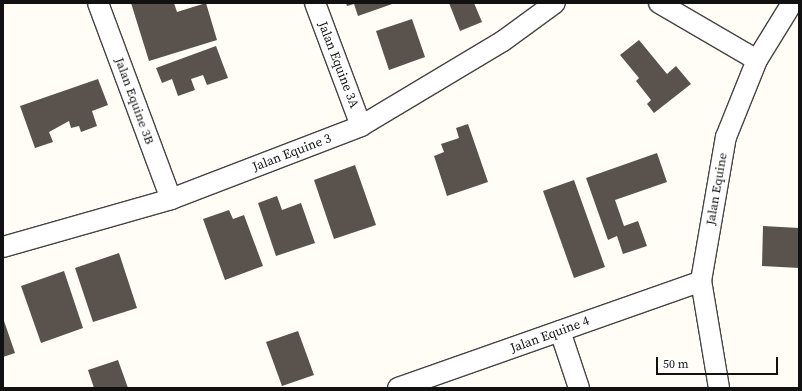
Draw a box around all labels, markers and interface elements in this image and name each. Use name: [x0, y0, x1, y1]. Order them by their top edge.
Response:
street label: Jalan Equine 3A: [314, 19, 362, 111]
street label: Jalan Equine 3B: [111, 56, 157, 146]
street label: Jalan Equine 3: [251, 131, 333, 175]
street label: Jalan Equine: [703, 152, 731, 226]
street label: Jalan Equine 4: [508, 313, 592, 357]
scale bar: [658, 349, 780, 375]
text: 50 m: [663, 356, 689, 372]

